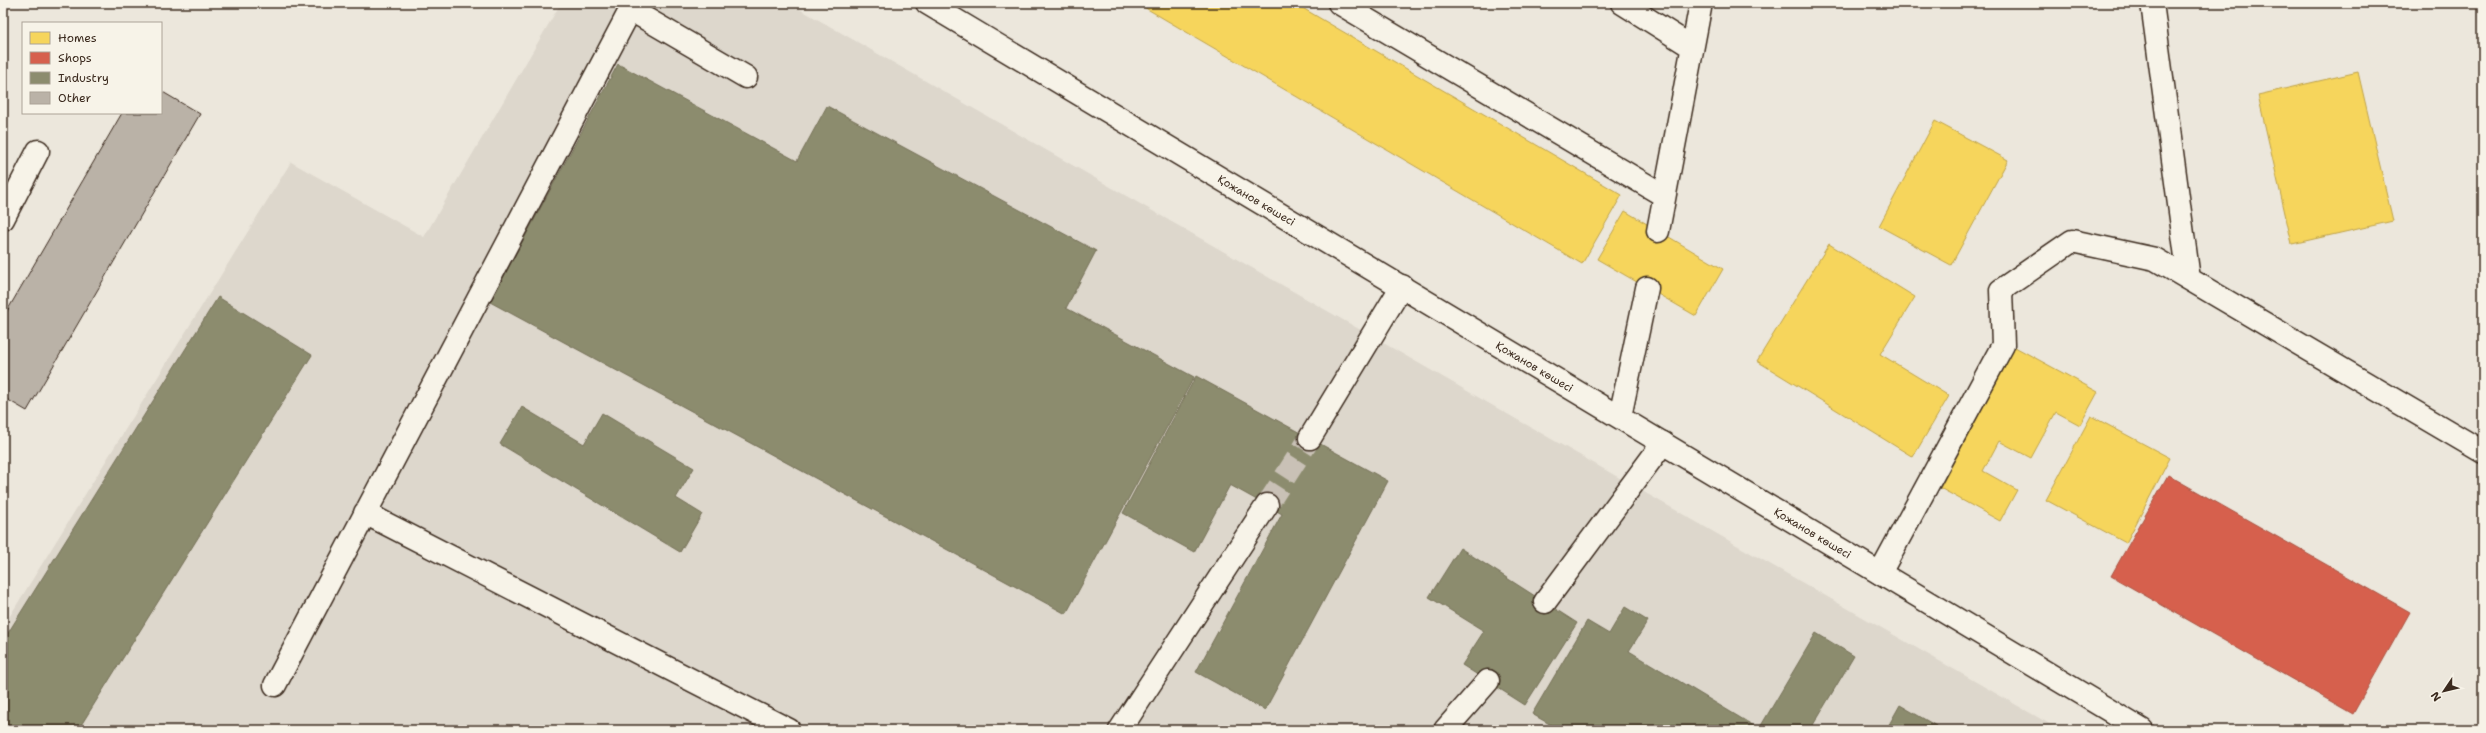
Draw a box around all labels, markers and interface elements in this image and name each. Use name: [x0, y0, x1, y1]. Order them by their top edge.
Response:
legend: [22, 22, 162, 114]
text: Homes: [58, 30, 97, 46]
text: Shops: [58, 50, 92, 66]
text: Industry: [58, 70, 109, 86]
text: Other: [58, 90, 92, 106]
street label: Қожанов көшесі: [1215, 171, 1298, 229]
street label: Қожанов көшесі: [1493, 338, 1576, 395]
street label: Қожанов көшесі: [1771, 504, 1854, 562]
north arrow: [2424, 671, 2464, 711]
text: N: [2427, 688, 2445, 704]

